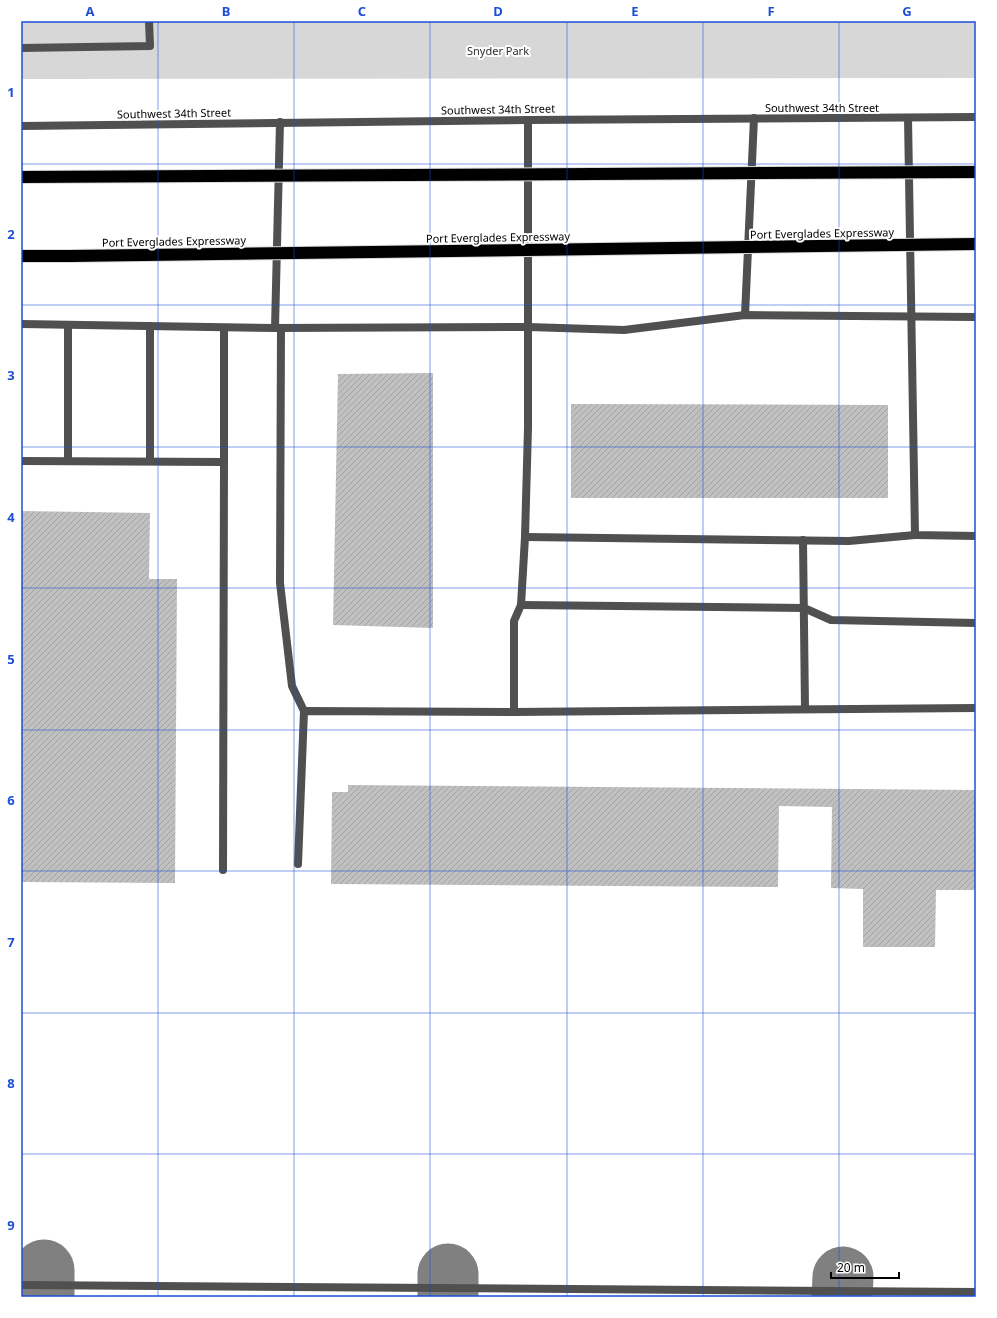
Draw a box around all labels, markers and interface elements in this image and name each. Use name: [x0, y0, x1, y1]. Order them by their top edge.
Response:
text: A: [86, 2, 95, 20]
text: B: [222, 2, 230, 20]
text: C: [358, 2, 366, 20]
text: D: [493, 2, 503, 20]
text: E: [631, 2, 639, 20]
text: F: [767, 2, 775, 20]
text: G: [902, 2, 912, 20]
park label: Snyder Park: [467, 43, 529, 58]
text: 1: [7, 83, 15, 101]
street label: Southwest 34th Street: [765, 100, 879, 115]
street label: Southwest 34th Street: [441, 101, 555, 117]
street label: Southwest 34th Street: [117, 105, 231, 121]
street label: Port Everglades Expressway: [750, 224, 895, 242]
text: 2: [7, 225, 15, 243]
street label: Port Everglades Expressway: [426, 228, 571, 246]
street label: Port Everglades Expressway: [102, 232, 247, 250]
text: 3: [7, 366, 15, 384]
text: 4: [7, 508, 15, 526]
text: 5: [7, 650, 15, 668]
text: 6: [7, 791, 15, 809]
text: 7: [7, 933, 15, 951]
text: 8: [7, 1074, 15, 1092]
text: 9: [7, 1216, 15, 1234]
scale bar: [831, 1254, 899, 1280]
text: 20 m: [837, 1259, 865, 1276]

